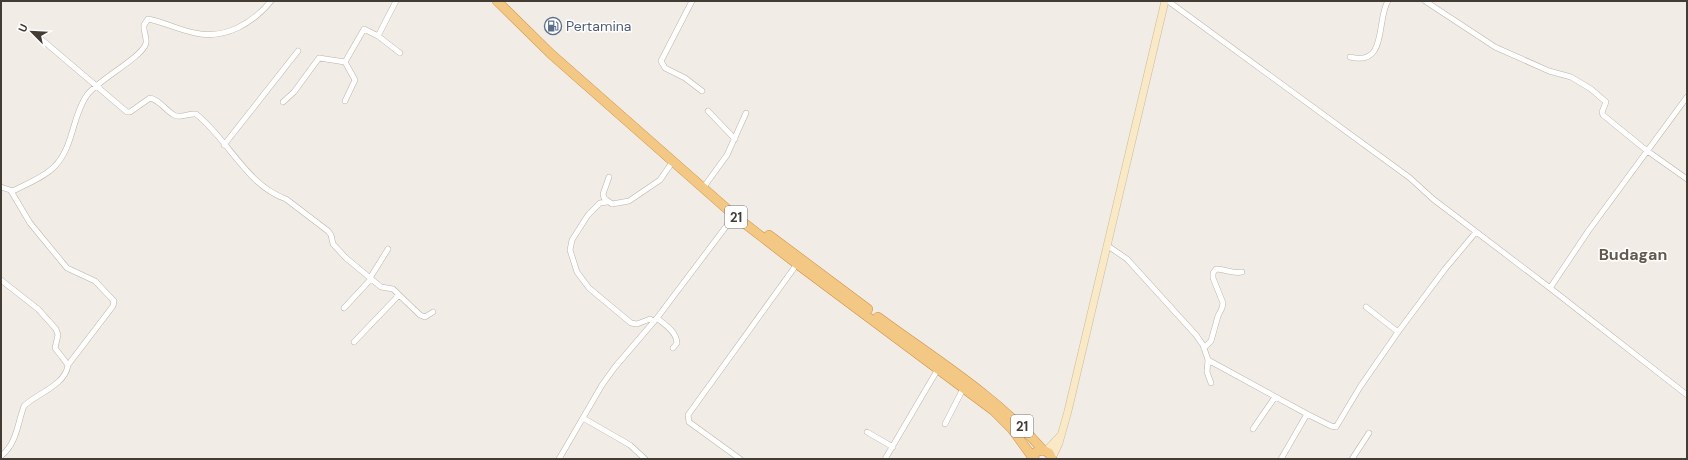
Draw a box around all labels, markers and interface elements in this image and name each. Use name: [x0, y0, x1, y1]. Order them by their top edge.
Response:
north arrow: [12, 12, 52, 52]
fuel station icon: Pertamina: [543, 16, 563, 36]
place label: Pertamina: [566, 17, 631, 35]
text: U: [15, 22, 31, 34]
road number: 21: [725, 206, 747, 228]
district label: Budagan: [1599, 244, 1667, 265]
road number: 21: [1011, 415, 1033, 437]

